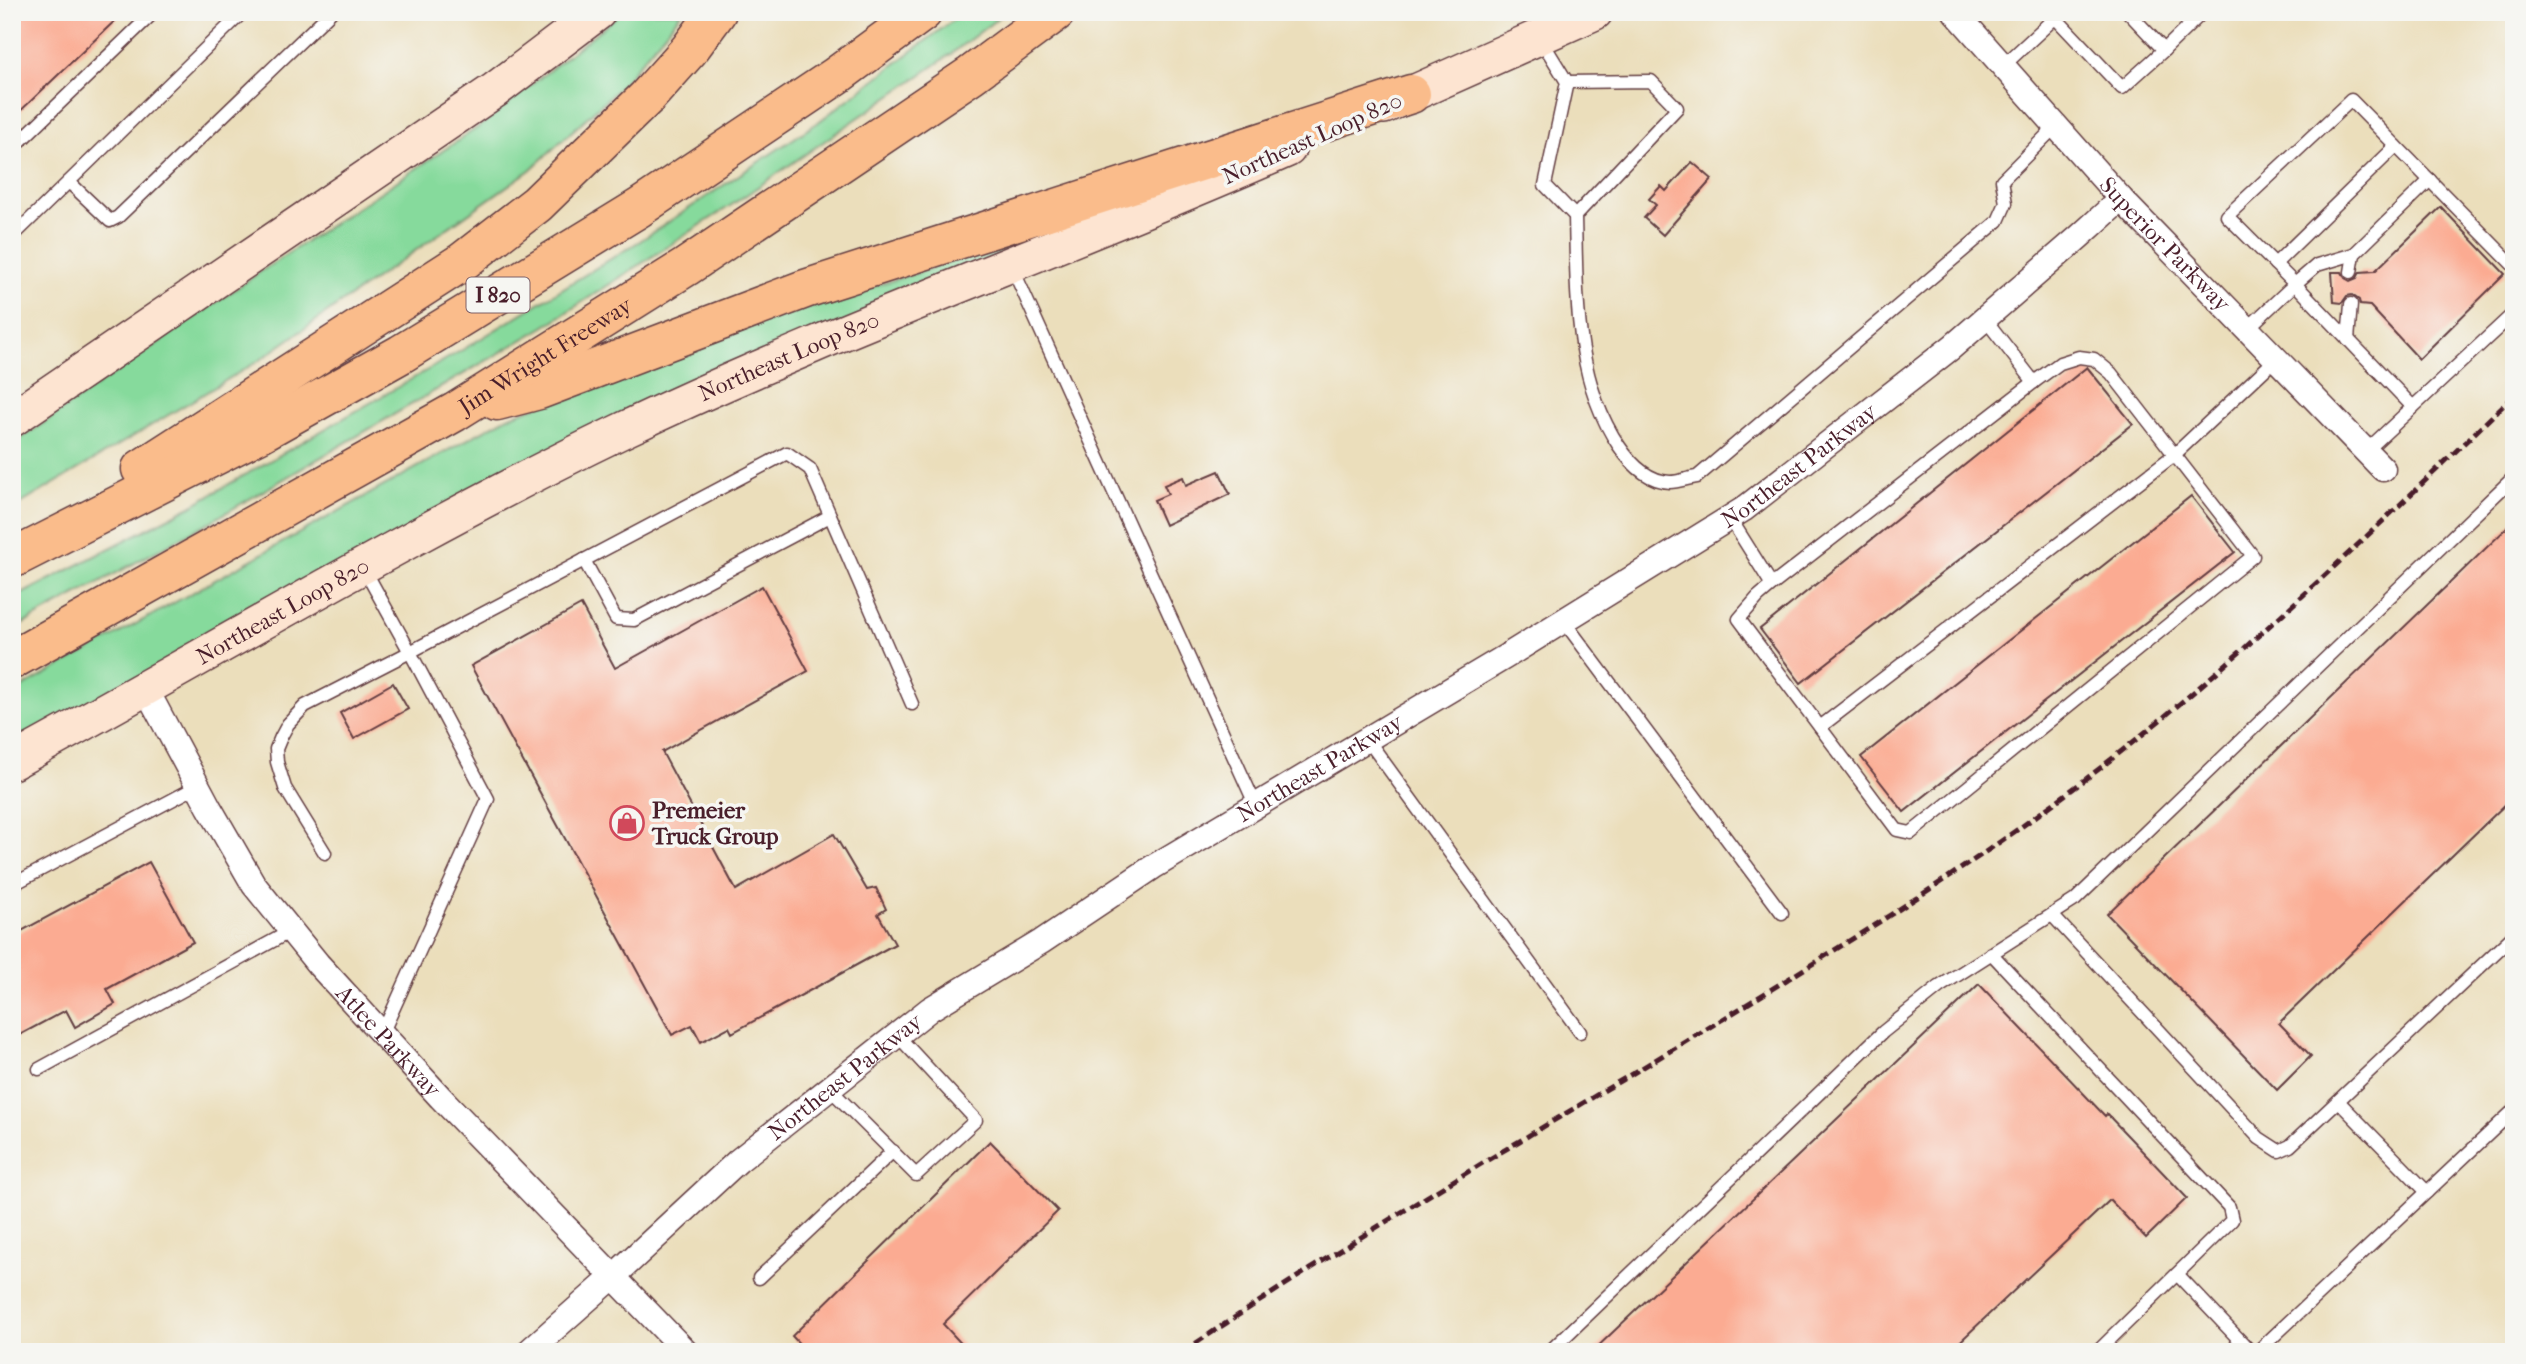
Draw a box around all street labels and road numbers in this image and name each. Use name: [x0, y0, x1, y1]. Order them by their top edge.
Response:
street label: Northeast Loop 820: [1218, 87, 1406, 190]
street label: Superior Parkway: [2094, 171, 2236, 318]
road number: I 820: [466, 278, 530, 312]
street label: Jim Wright Freeway: [452, 291, 637, 421]
street label: Northeast Loop 820: [694, 306, 883, 407]
street label: Northeast Parkway: [1716, 398, 1883, 534]
street label: Northeast Loop 820: [192, 552, 374, 671]
street label: Northeast Parkway: [1232, 708, 1408, 828]
street label: Atlee Parkway: [330, 979, 447, 1103]
street label: Northeast Parkway: [763, 1007, 928, 1146]

